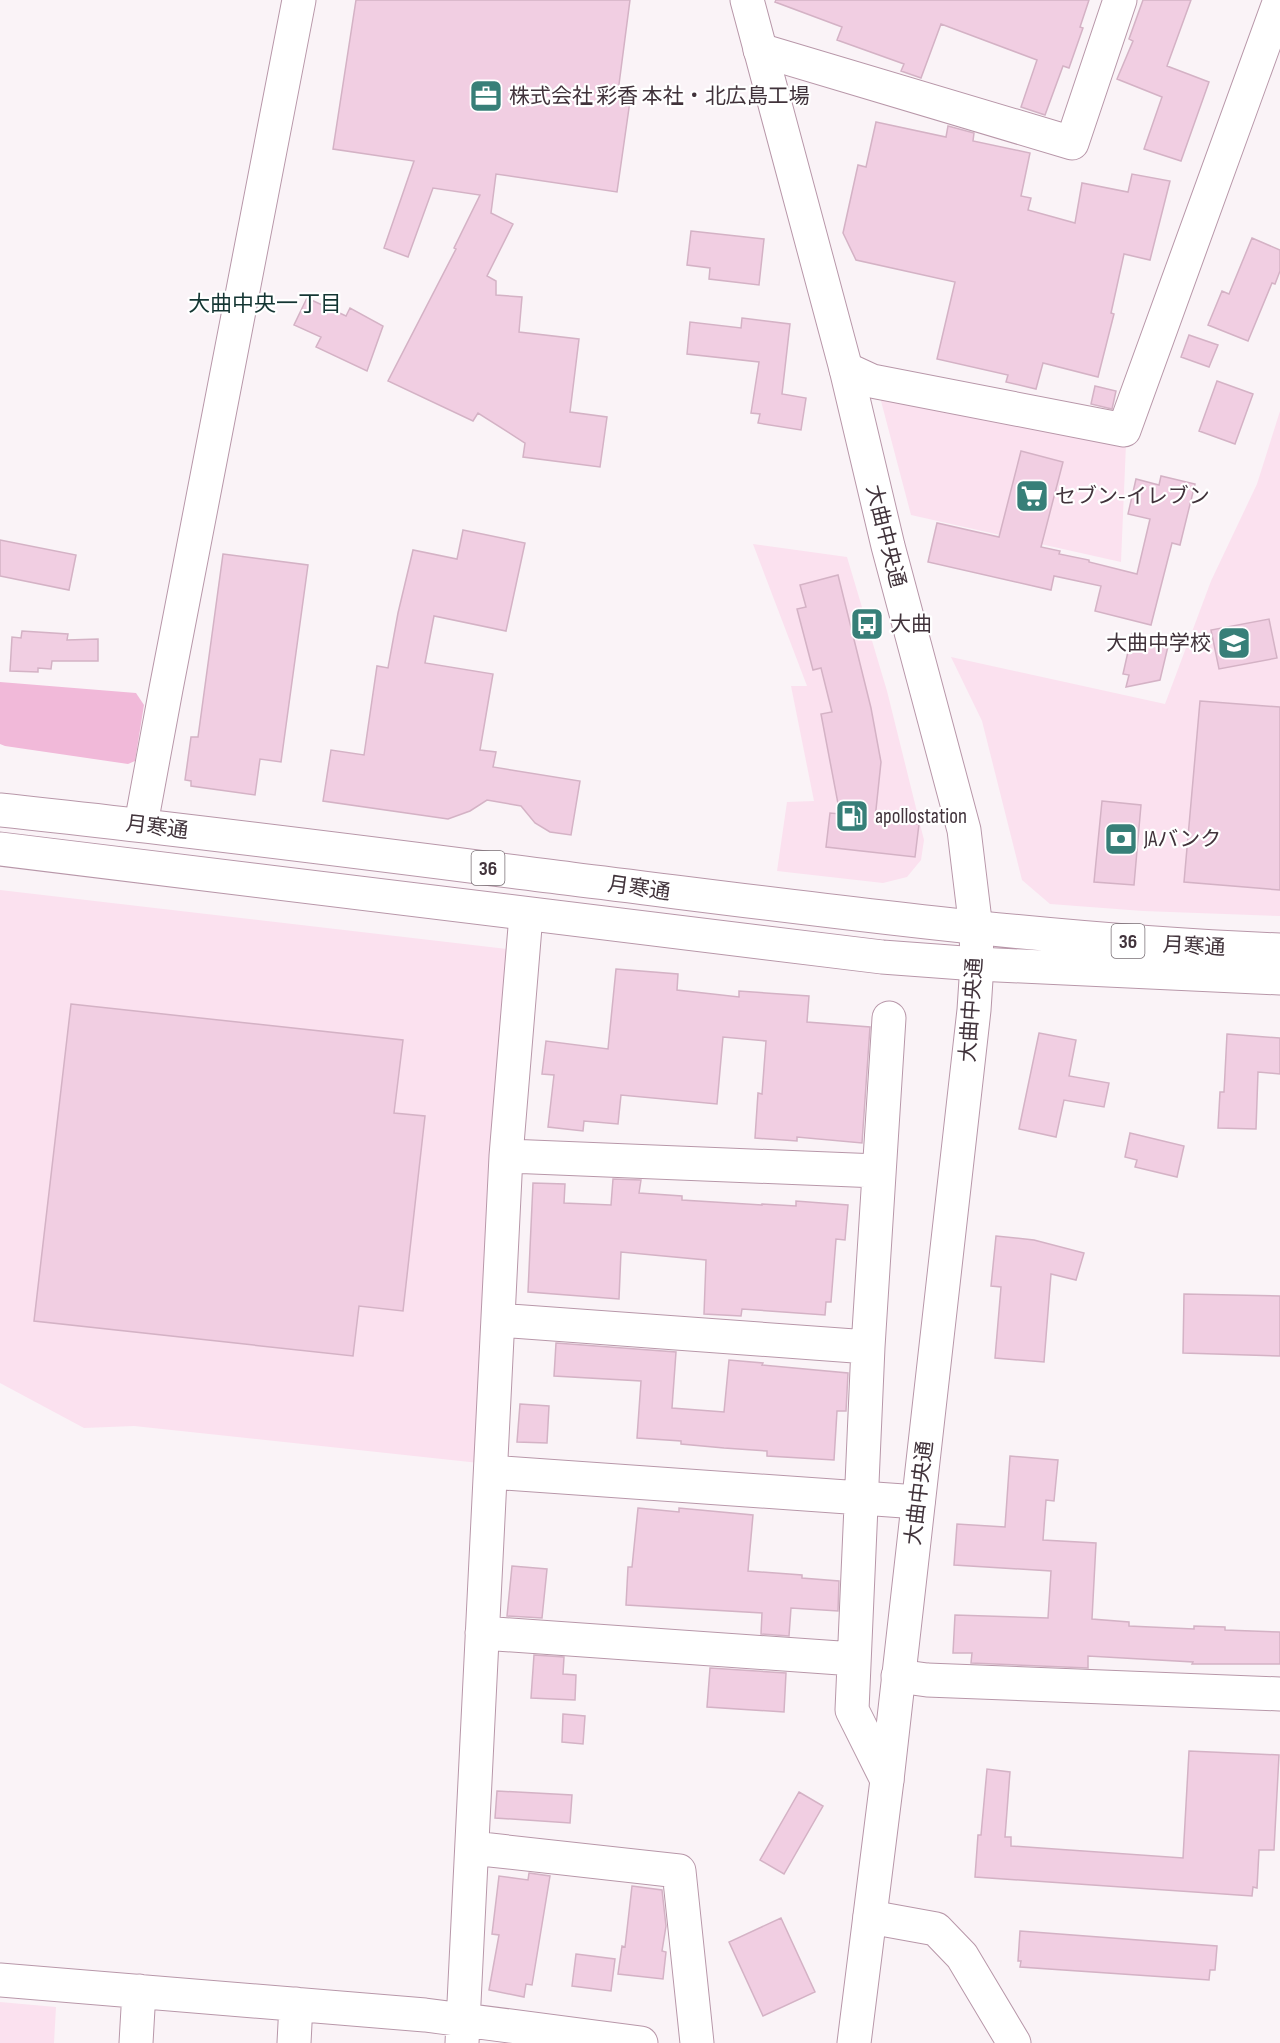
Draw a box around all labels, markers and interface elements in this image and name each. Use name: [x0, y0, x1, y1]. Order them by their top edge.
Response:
office icon: 株式会社 彩香 本社・北広島工場: [468, 78, 504, 114]
place label: 株式会社 彩香 本社・北広島工場: [509, 84, 810, 109]
district label: 大曲中央一丁目: [188, 291, 342, 318]
supermarket icon: セブン-イレブン: [1014, 478, 1050, 514]
street label: 大曲中央通: [861, 482, 910, 590]
place label: セブン-イレブン: [1055, 484, 1210, 509]
bus stop icon: 大曲: [849, 606, 885, 642]
place label: 大曲: [890, 612, 932, 637]
school or university icon: 大曲中学校: [1216, 625, 1252, 661]
place label: 大曲中学校: [1106, 631, 1211, 656]
fuel station icon: apollostation: [834, 798, 870, 834]
place label: apollostation: [875, 804, 967, 829]
street label: 月寒通: [124, 811, 190, 844]
bank icon: JAバンク: [1103, 821, 1139, 857]
place label: JAバンク: [1143, 827, 1221, 852]
road number: 36: [472, 851, 504, 885]
street label: 月寒通: [606, 872, 672, 905]
road number: 36: [1112, 924, 1144, 958]
street label: 月寒通: [1162, 932, 1226, 961]
street label: 大曲中央通: [955, 957, 988, 1063]
street label: 大曲中央通: [901, 1439, 938, 1547]

